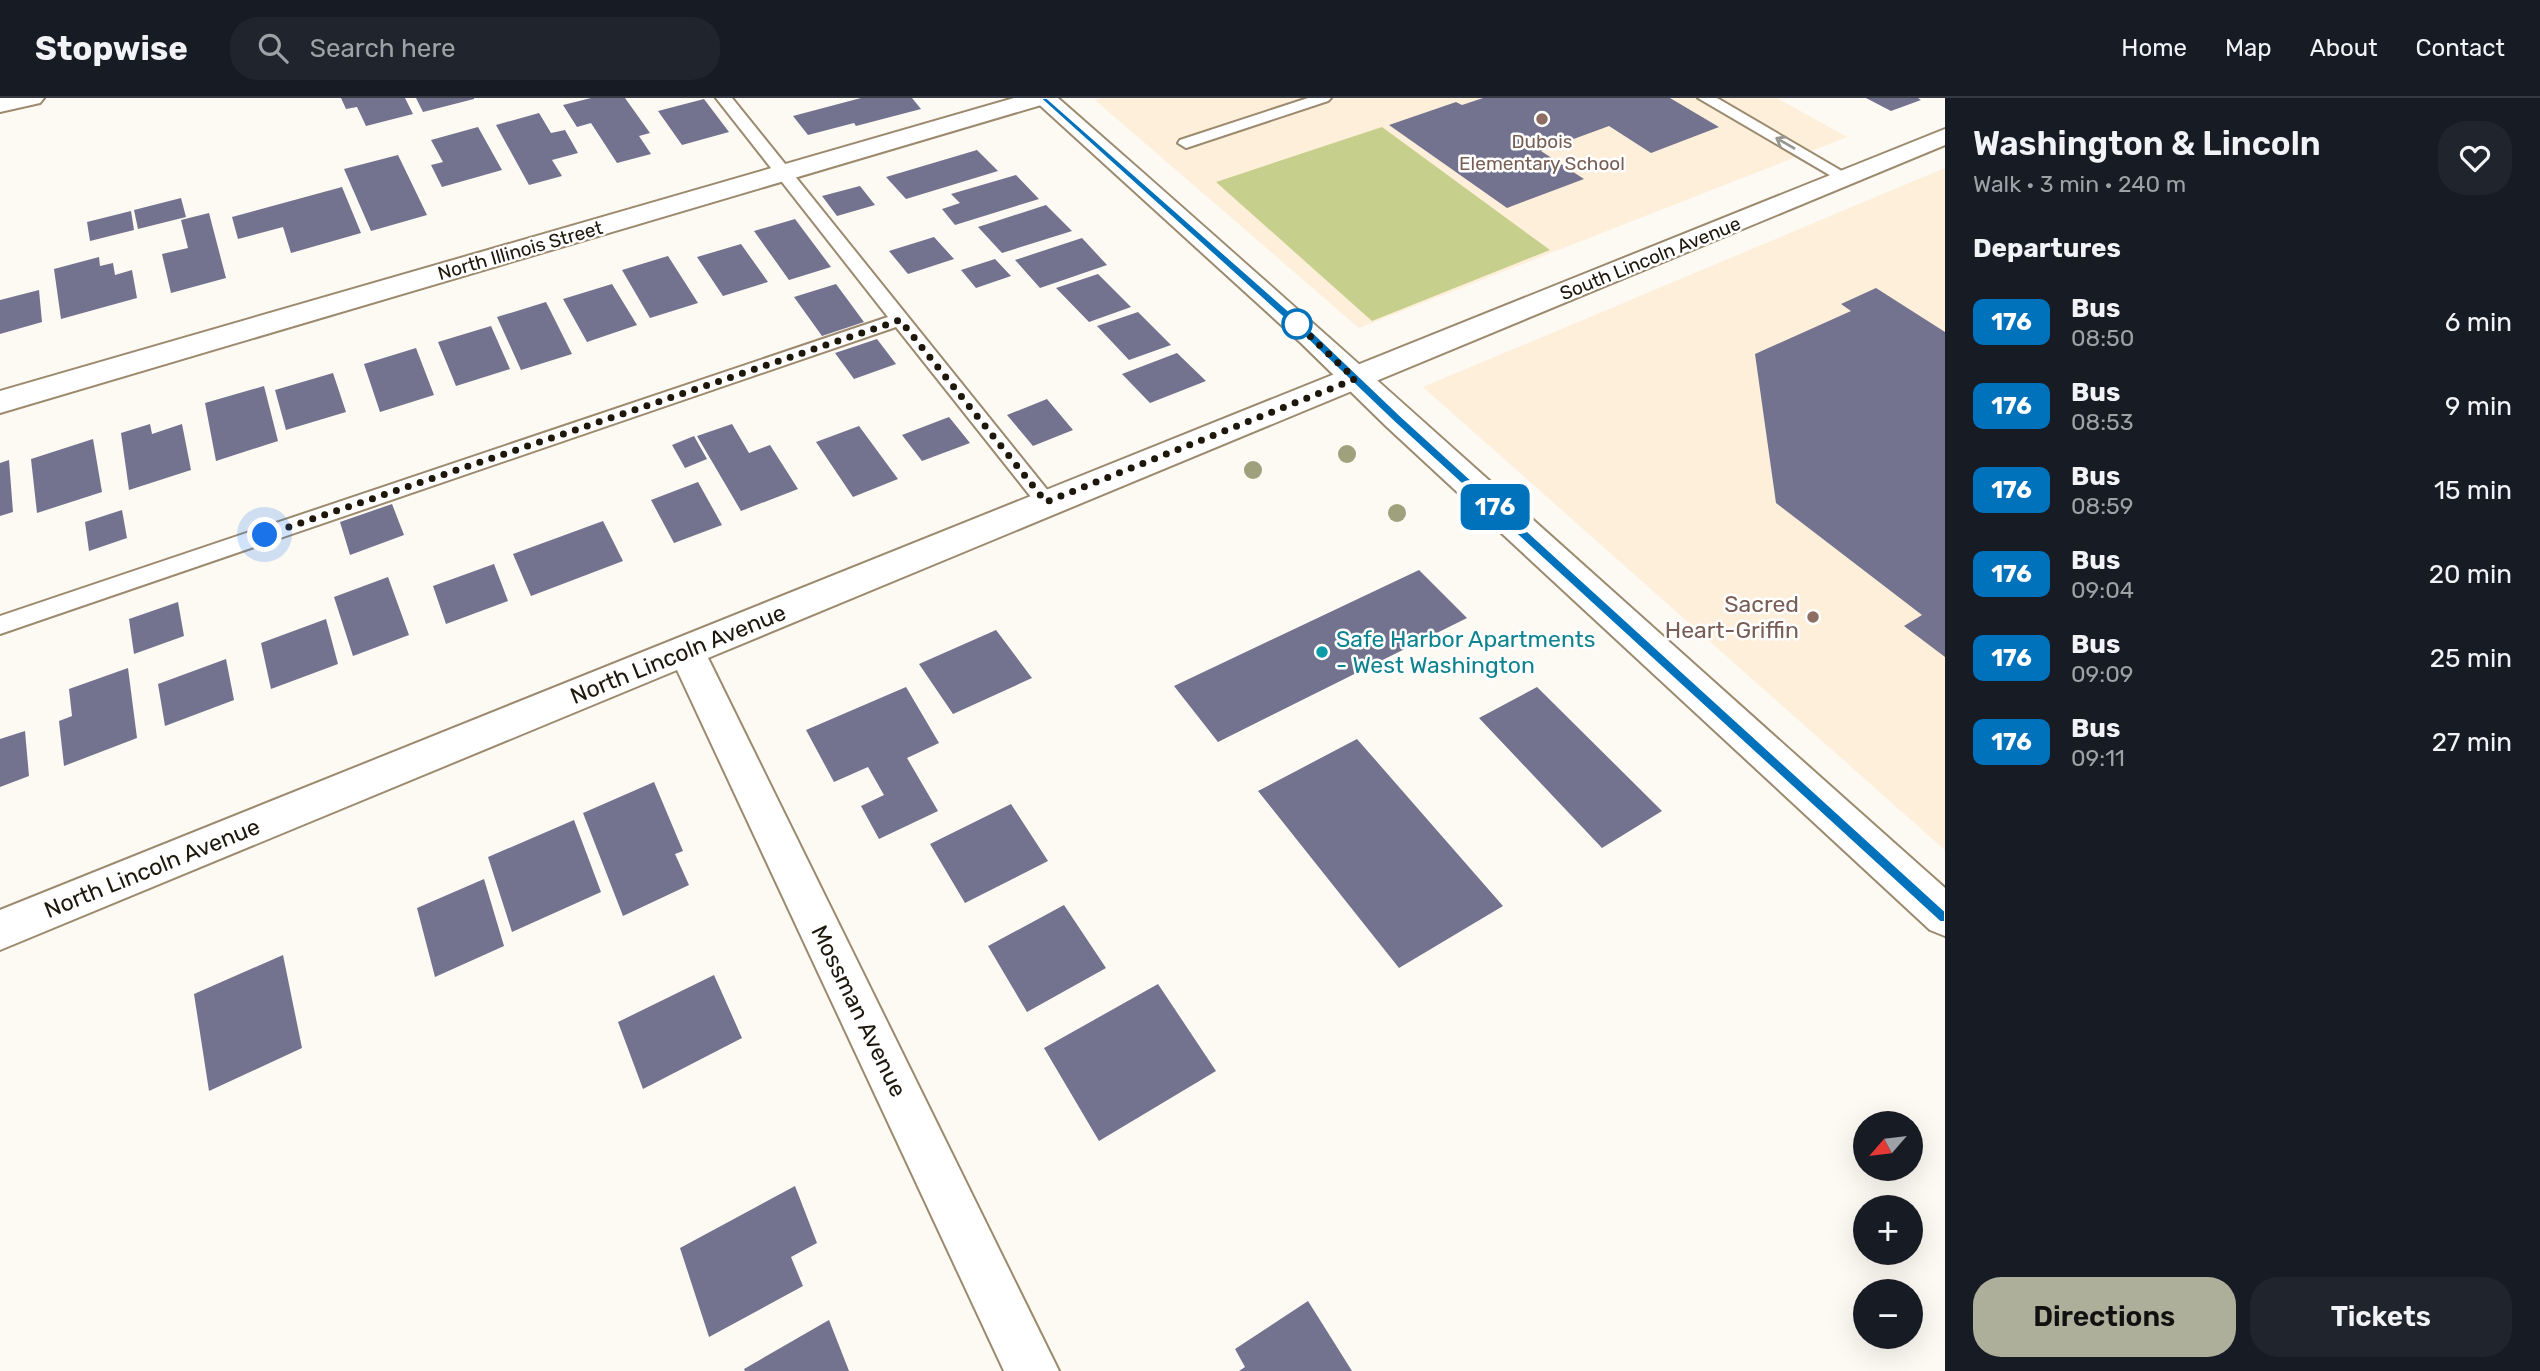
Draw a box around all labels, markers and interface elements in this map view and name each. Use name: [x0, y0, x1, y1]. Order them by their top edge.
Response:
search box: [230, 17, 720, 80]
text: Stopwise: [35, 29, 188, 68]
icon: search: [254, 29, 292, 67]
text: Search here: [310, 33, 456, 64]
text: Home: [2121, 34, 2187, 62]
text: Map: [2225, 34, 2272, 62]
text: About: [2310, 34, 2378, 62]
text: Contact: [2416, 34, 2505, 62]
marker: Dubois Elementary School: [1534, 111, 1550, 127]
button: heart: [2438, 121, 2512, 195]
text: Washington & Lincoln: [1973, 124, 2321, 163]
place label: Dubois Elementary School: [1459, 130, 1625, 175]
one-way arrow: [1776, 136, 1796, 150]
text: Walk · 3 min · 240 m: [1973, 170, 2186, 198]
street label: South Lincoln Avenue: [1556, 212, 1744, 305]
street label: North Illinois Street: [435, 216, 606, 285]
text: Departures: [1973, 233, 2121, 264]
text: Bus: [2071, 293, 2120, 324]
text: 6 min: [2445, 307, 2512, 338]
text: 176: [1991, 308, 2032, 336]
unlabelled marker: [1282, 309, 1312, 339]
text: 08:50: [2071, 324, 2134, 352]
text: Bus: [2071, 377, 2120, 408]
text: 9 min: [2445, 391, 2512, 422]
text: 176: [1991, 392, 2032, 420]
text: 08:53: [2071, 408, 2134, 436]
text: Bus: [2071, 461, 2120, 492]
text: 15 min: [2434, 475, 2512, 506]
text: 176: [1991, 476, 2032, 504]
line badge: 176: [1455, 484, 1535, 530]
text: 08:59: [2071, 492, 2133, 520]
text: 176: [1475, 493, 1515, 521]
your location: [247, 517, 282, 552]
text: Bus: [2071, 545, 2120, 576]
text: 20 min: [2429, 559, 2512, 590]
text: 176: [1991, 560, 2032, 588]
text: 09:04: [2071, 576, 2134, 604]
place label: Sacred Heart-Griffin: [1665, 590, 1799, 644]
street label: North Lincoln Avenue: [566, 598, 790, 710]
marker: Sacred Heart-Griffin: [1805, 609, 1821, 625]
place label: Safe Harbor Apartments - West Washington: [1336, 625, 1595, 679]
text: Bus: [2071, 629, 2120, 660]
text: 25 min: [2430, 643, 2512, 674]
marker: Safe Harbor Apartments - West Washington: [1314, 644, 1330, 660]
text: 176: [1991, 644, 2032, 672]
text: 09:09: [2071, 660, 2133, 688]
text: Bus: [2071, 713, 2120, 744]
text: 27 min: [2432, 727, 2512, 758]
text: 176: [1991, 728, 2032, 756]
text: 09:11: [2071, 744, 2125, 772]
street label: North Lincoln Avenue: [40, 812, 264, 924]
street label: Mossman Avenue: [805, 921, 913, 1101]
north arrow: [1853, 1111, 1923, 1181]
map controls: [1853, 1111, 1923, 1349]
button: +: [1853, 1195, 1923, 1265]
button: Directions: [1973, 1277, 2236, 1357]
button: Tickets: [2250, 1277, 2512, 1357]
button: −: [1853, 1279, 1923, 1349]

